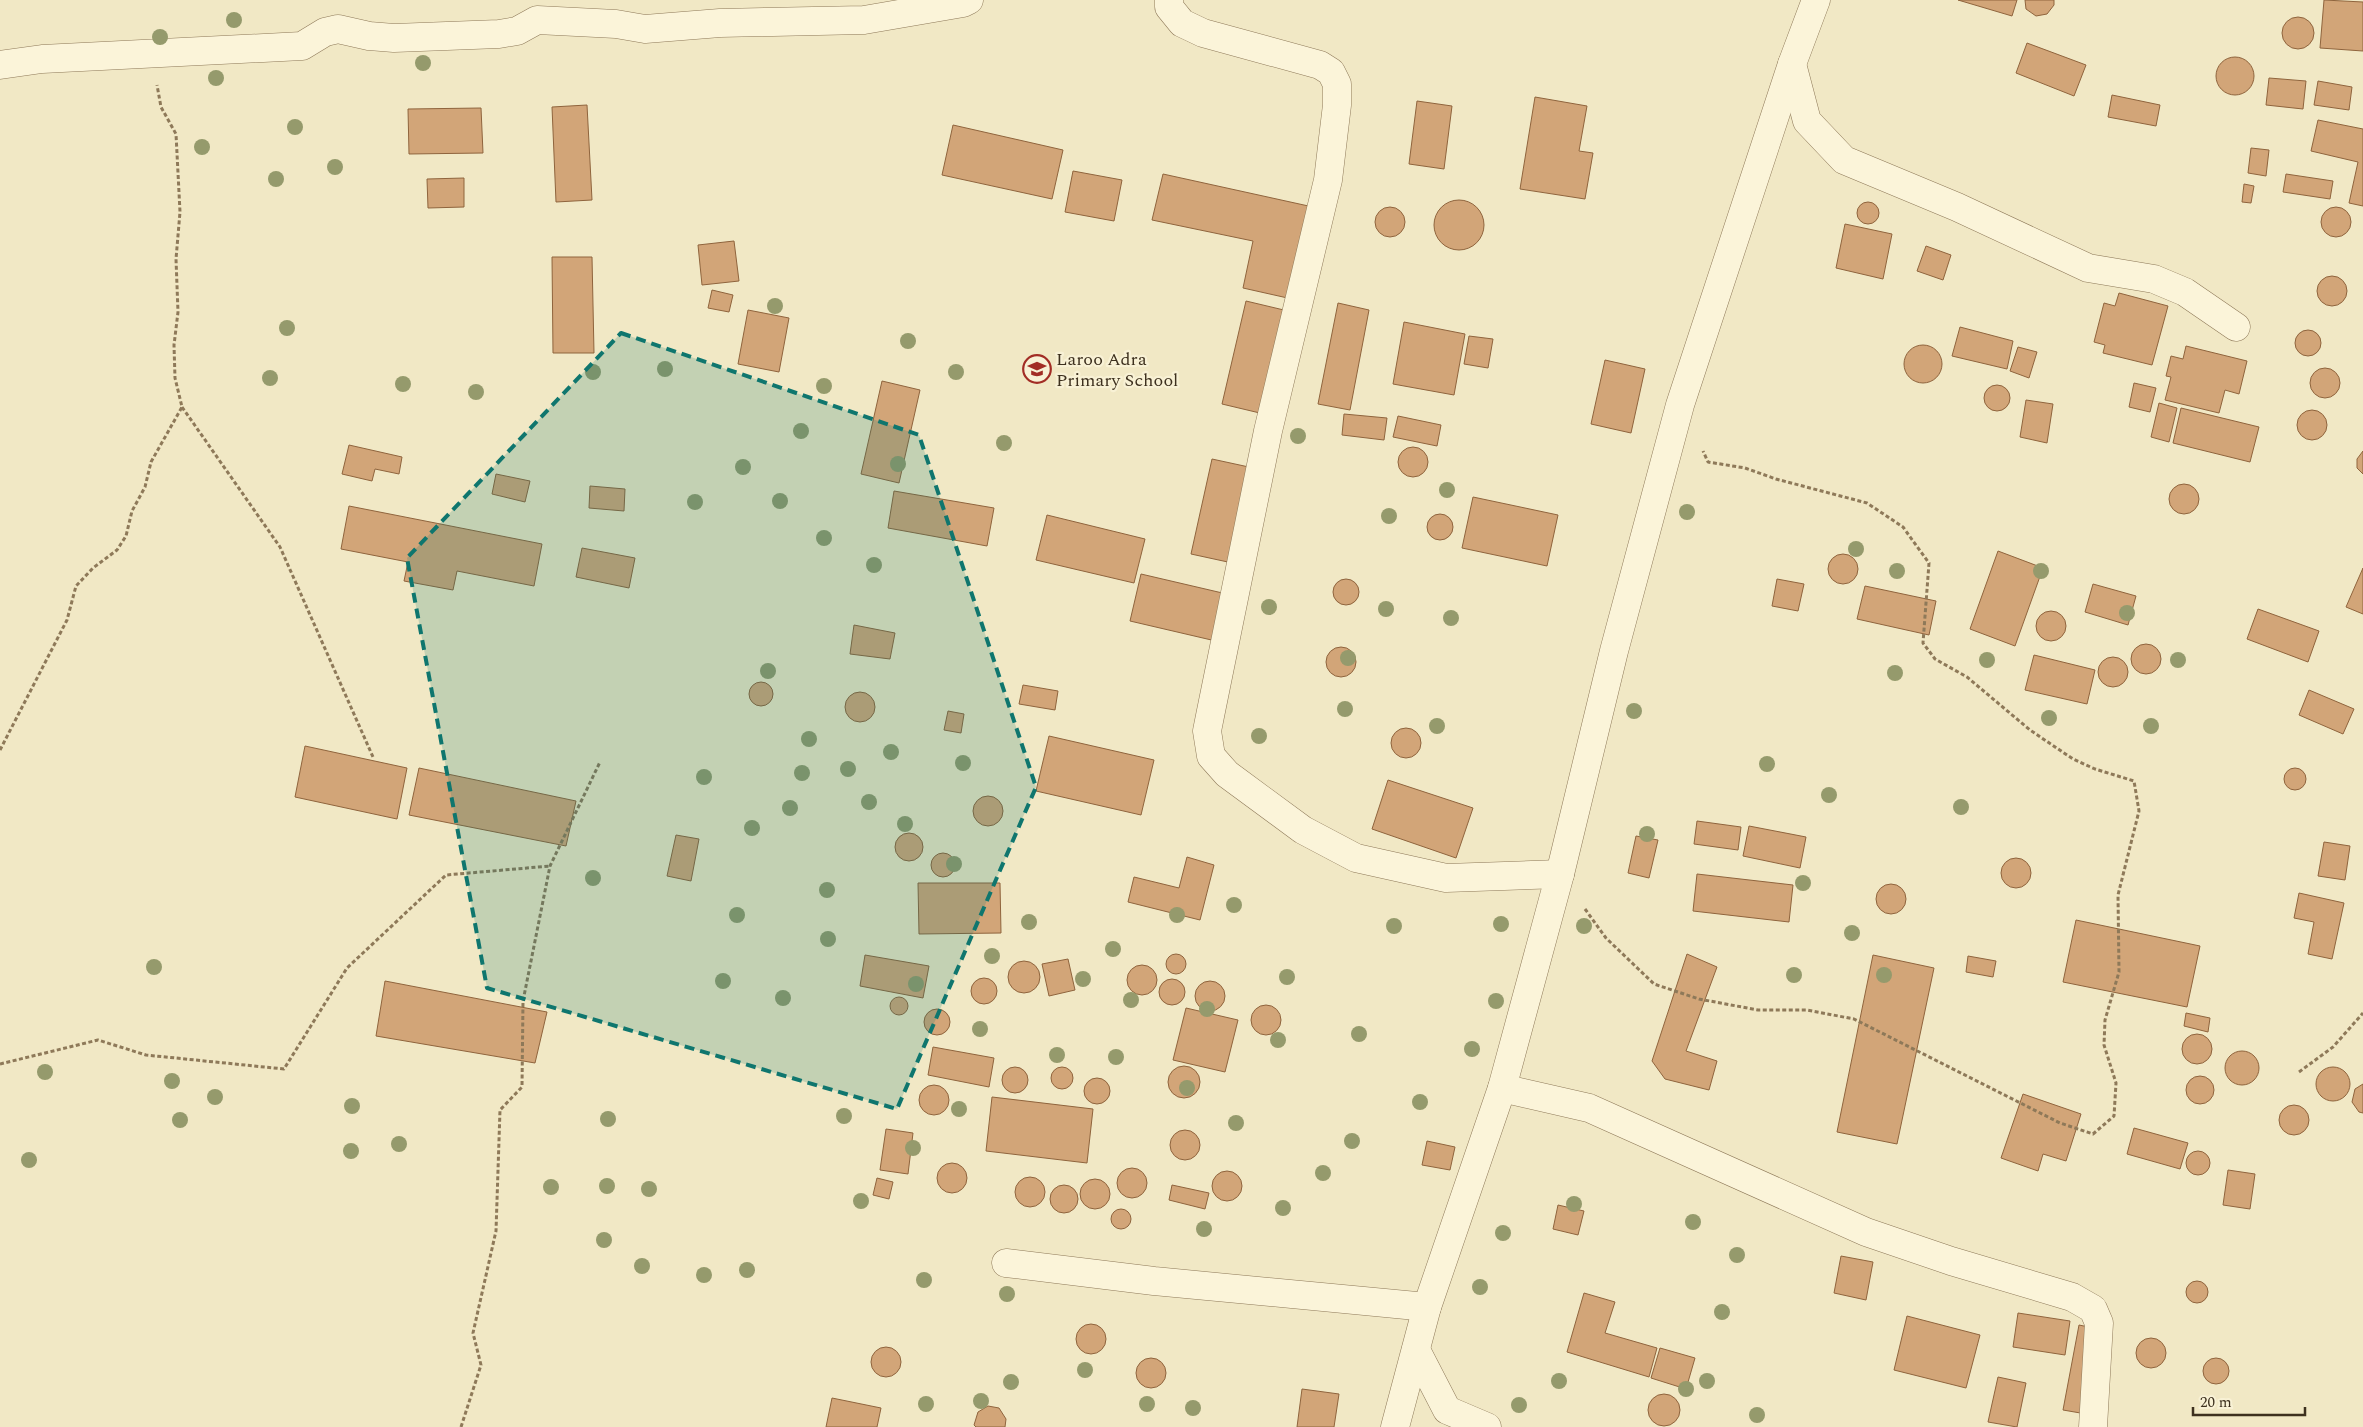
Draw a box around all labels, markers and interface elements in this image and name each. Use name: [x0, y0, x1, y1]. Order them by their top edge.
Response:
place label: Laroo Adra Primary School: [1056, 346, 1178, 394]
school or university icon: Laroo Adra Primary School: [1022, 354, 1052, 384]
scale bar: [2193, 1384, 2306, 1416]
text: 20 m: [2200, 1391, 2232, 1414]

